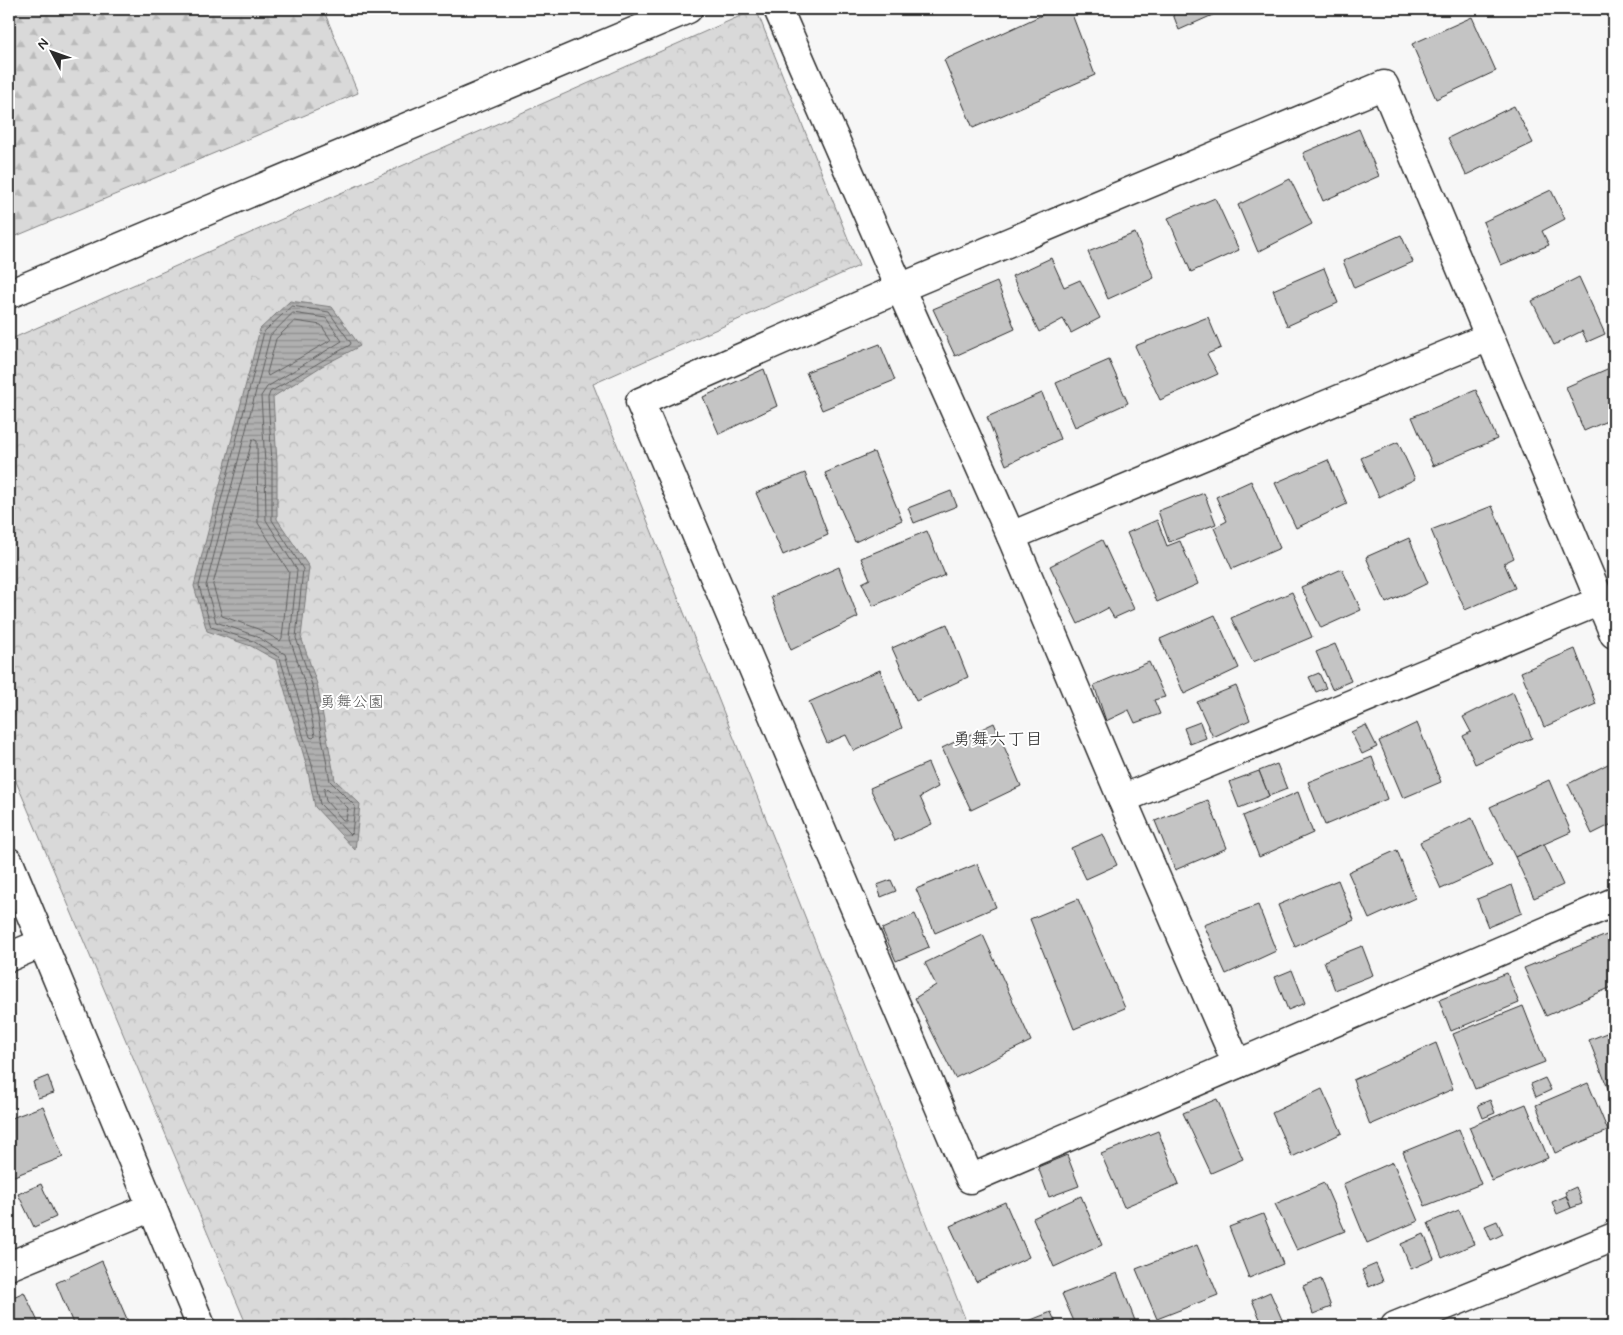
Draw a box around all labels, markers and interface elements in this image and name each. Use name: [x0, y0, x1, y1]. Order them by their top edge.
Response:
north arrow: [28, 28, 78, 78]
text: N: [33, 35, 53, 54]
park label: 勇舞公園: [320, 692, 384, 713]
district label: 勇舞六丁目: [953, 728, 1043, 752]

